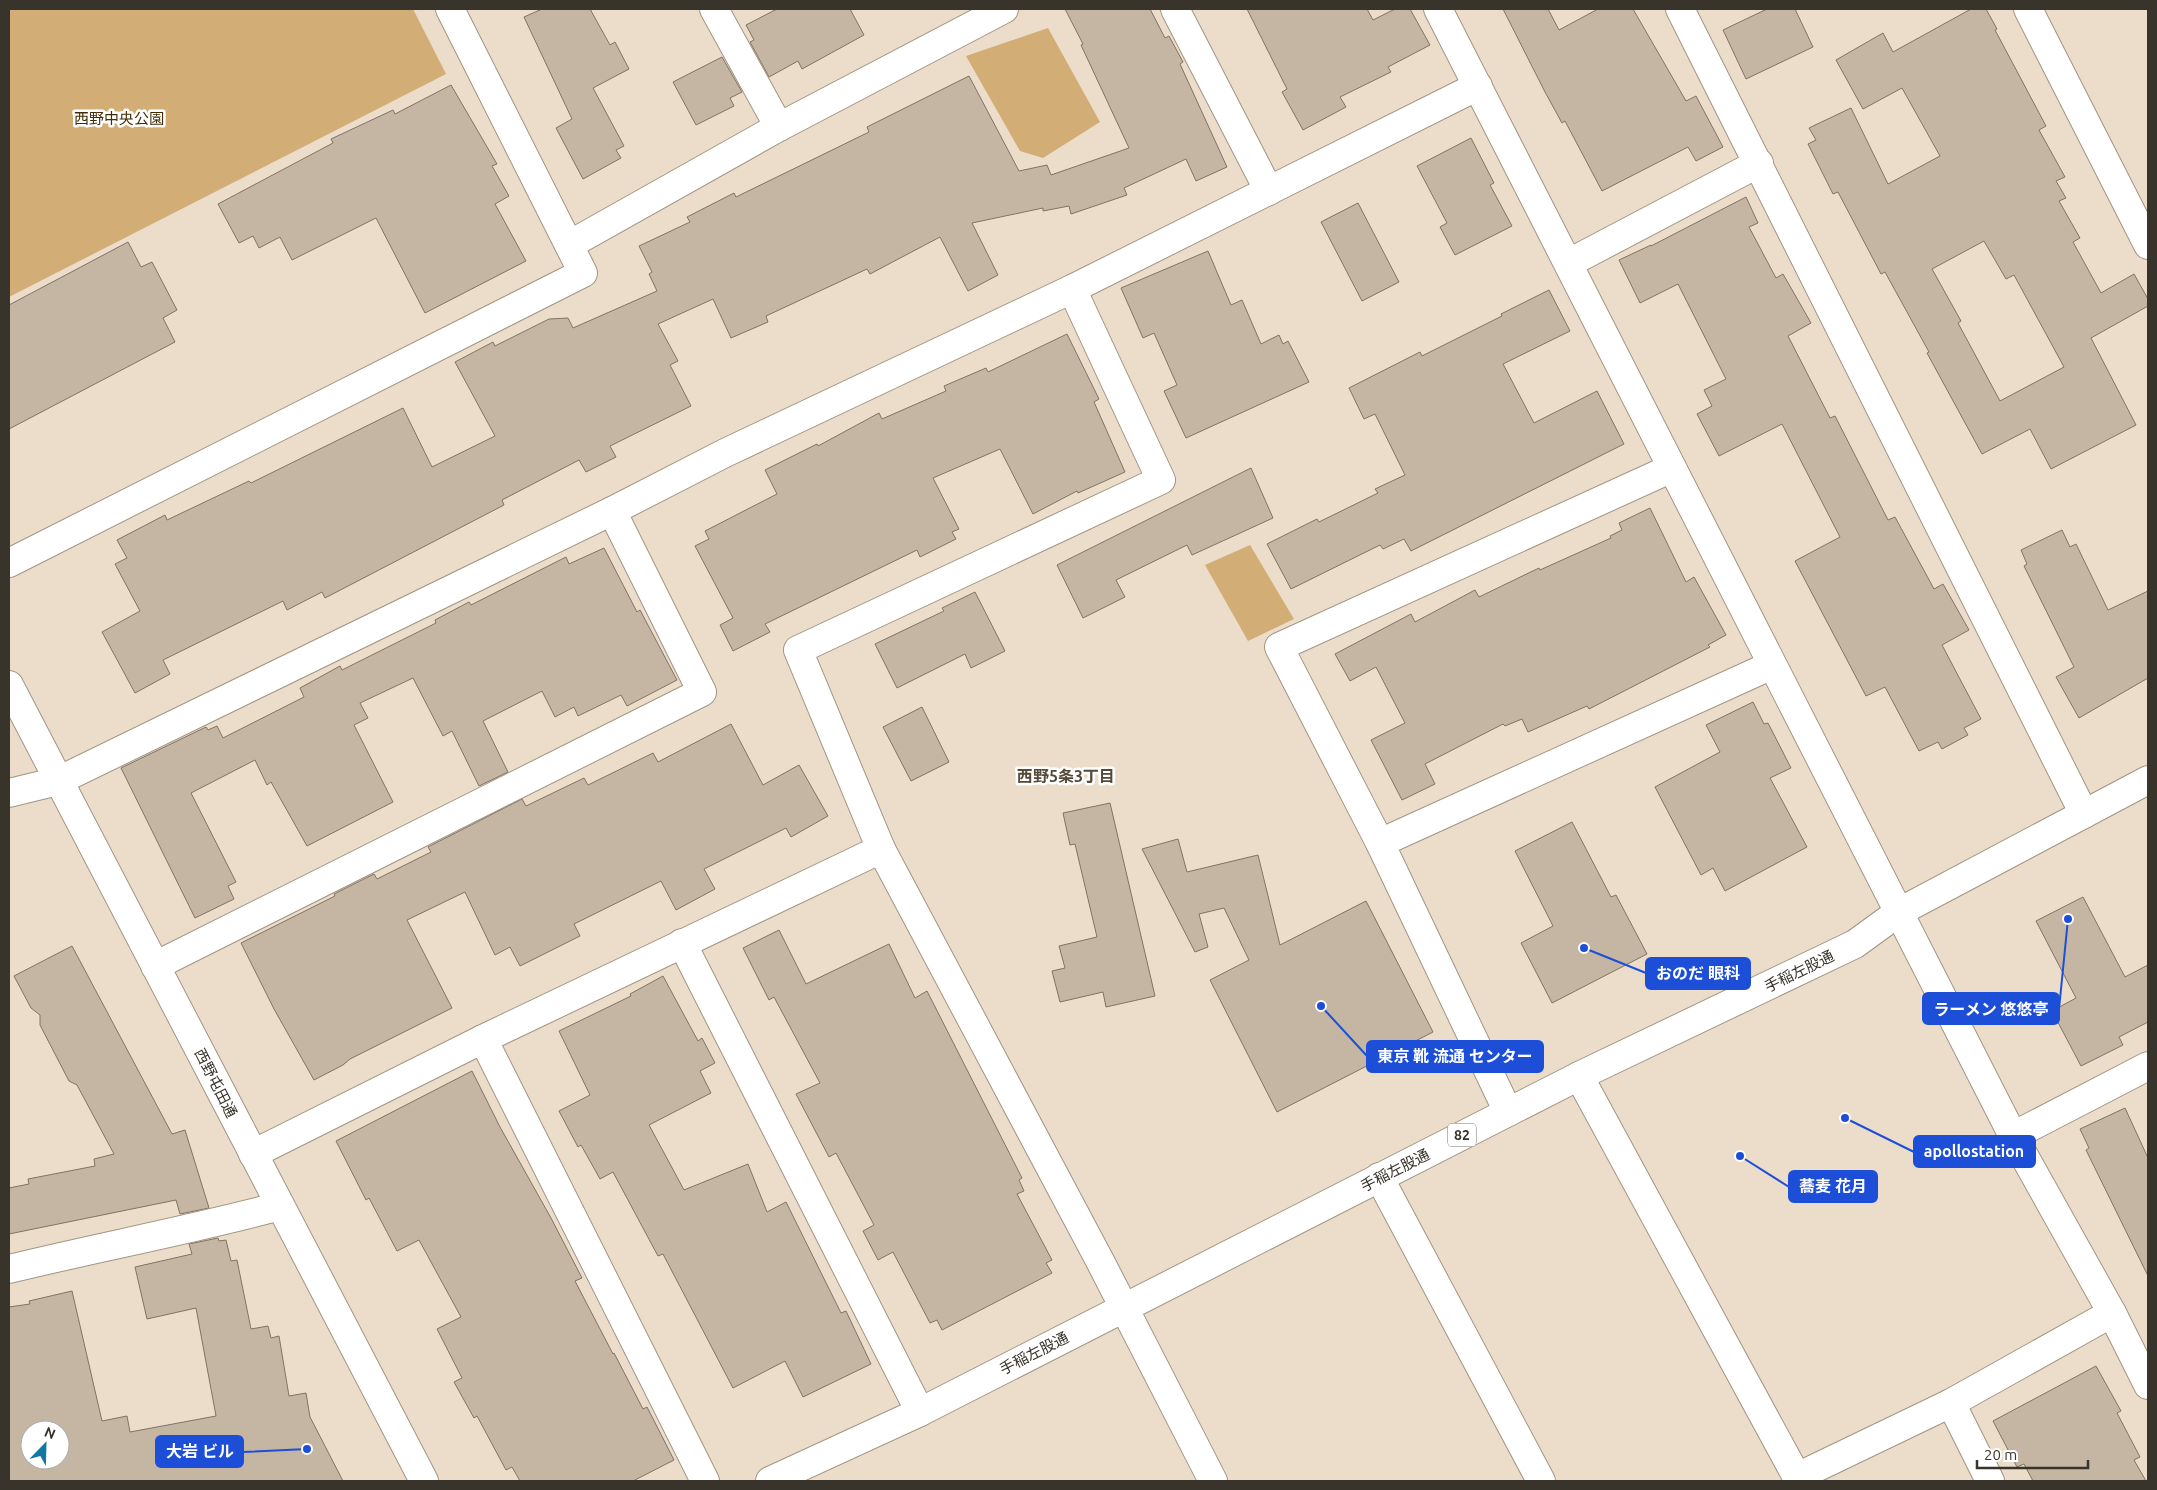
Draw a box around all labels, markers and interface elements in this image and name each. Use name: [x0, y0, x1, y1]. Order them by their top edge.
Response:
park label: 西野中央公園: [74, 110, 164, 127]
district label: 西野5条3丁目: [1017, 767, 1115, 785]
street label: 手稲左股通: [1762, 947, 1836, 995]
callout: おのだ 眼科: [1646, 958, 1750, 989]
text: おのだ 眼科: [1656, 964, 1740, 982]
callout: ラーメン 悠悠亭: [1923, 993, 2059, 1024]
text: ラーメン 悠悠亭: [1933, 1000, 2049, 1018]
callout: 東京 靴 流通 センター: [1367, 1041, 1543, 1072]
street label: 西野屯田通: [191, 1046, 241, 1120]
text: 東京 靴 流通 センター: [1377, 1047, 1533, 1065]
road number: 82: [1448, 1124, 1476, 1146]
callout: apollostation: [1914, 1136, 2035, 1167]
text: apollostation: [1924, 1142, 2024, 1160]
street label: 手稲左股通: [1358, 1145, 1432, 1195]
callout: 蕎麦 花月: [1789, 1171, 1877, 1202]
text: 蕎麦 花月: [1799, 1177, 1867, 1195]
street label: 手稲左股通: [997, 1328, 1071, 1378]
north arrow: [20, 1420, 70, 1470]
text: N: [42, 1424, 58, 1442]
callout: 大岩 ビル: [156, 1436, 243, 1467]
scale bar: [1977, 1438, 2088, 1470]
text: 大岩 ビル: [166, 1442, 234, 1460]
text: 20 m: [1984, 1446, 2017, 1463]

